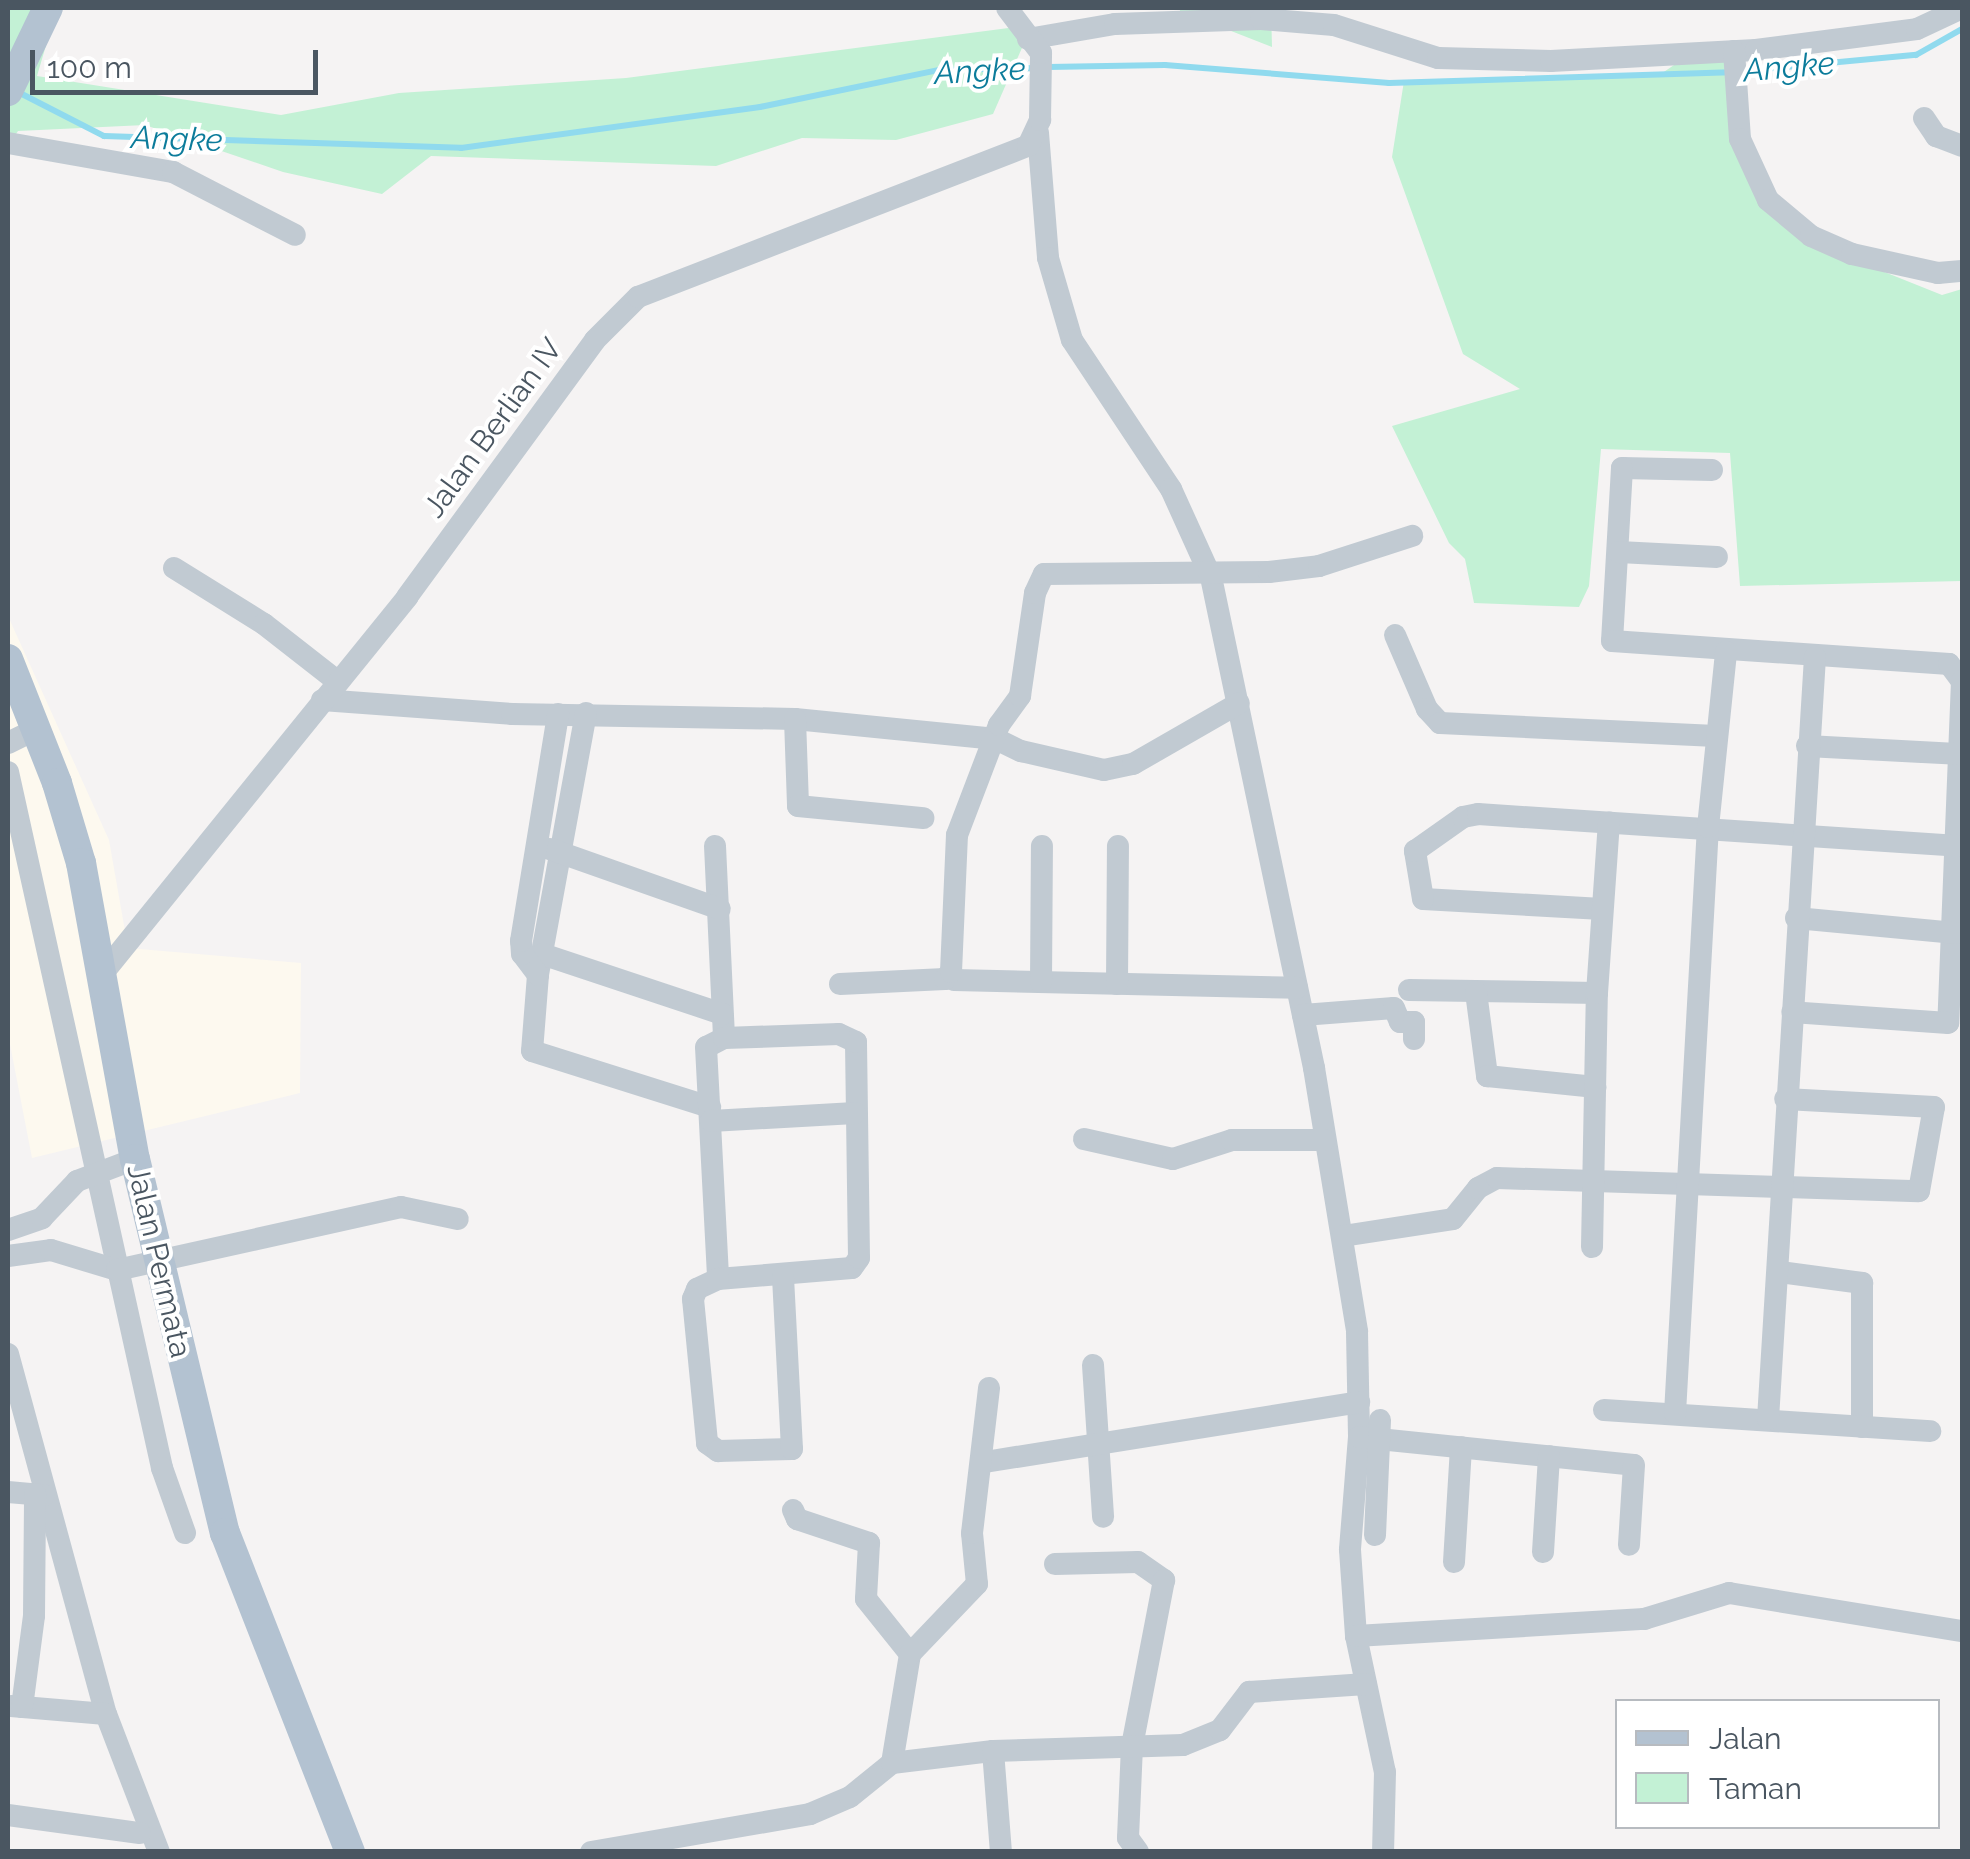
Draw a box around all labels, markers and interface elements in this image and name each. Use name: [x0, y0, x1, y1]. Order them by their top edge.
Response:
scale bar: [35, 30, 322, 92]
water label: Angke: [1742, 44, 1836, 90]
water label: Angke: [933, 49, 1027, 93]
text: 100 m: [47, 50, 132, 85]
water label: Angke: [130, 118, 224, 160]
street label: Jalan Berlian IV: [416, 332, 570, 524]
street label: Jalan Permata: [119, 1161, 199, 1361]
legend: [1615, 1699, 1940, 1829]
text: Jalan: [1709, 1721, 1782, 1756]
text: Taman: [1709, 1771, 1802, 1806]

